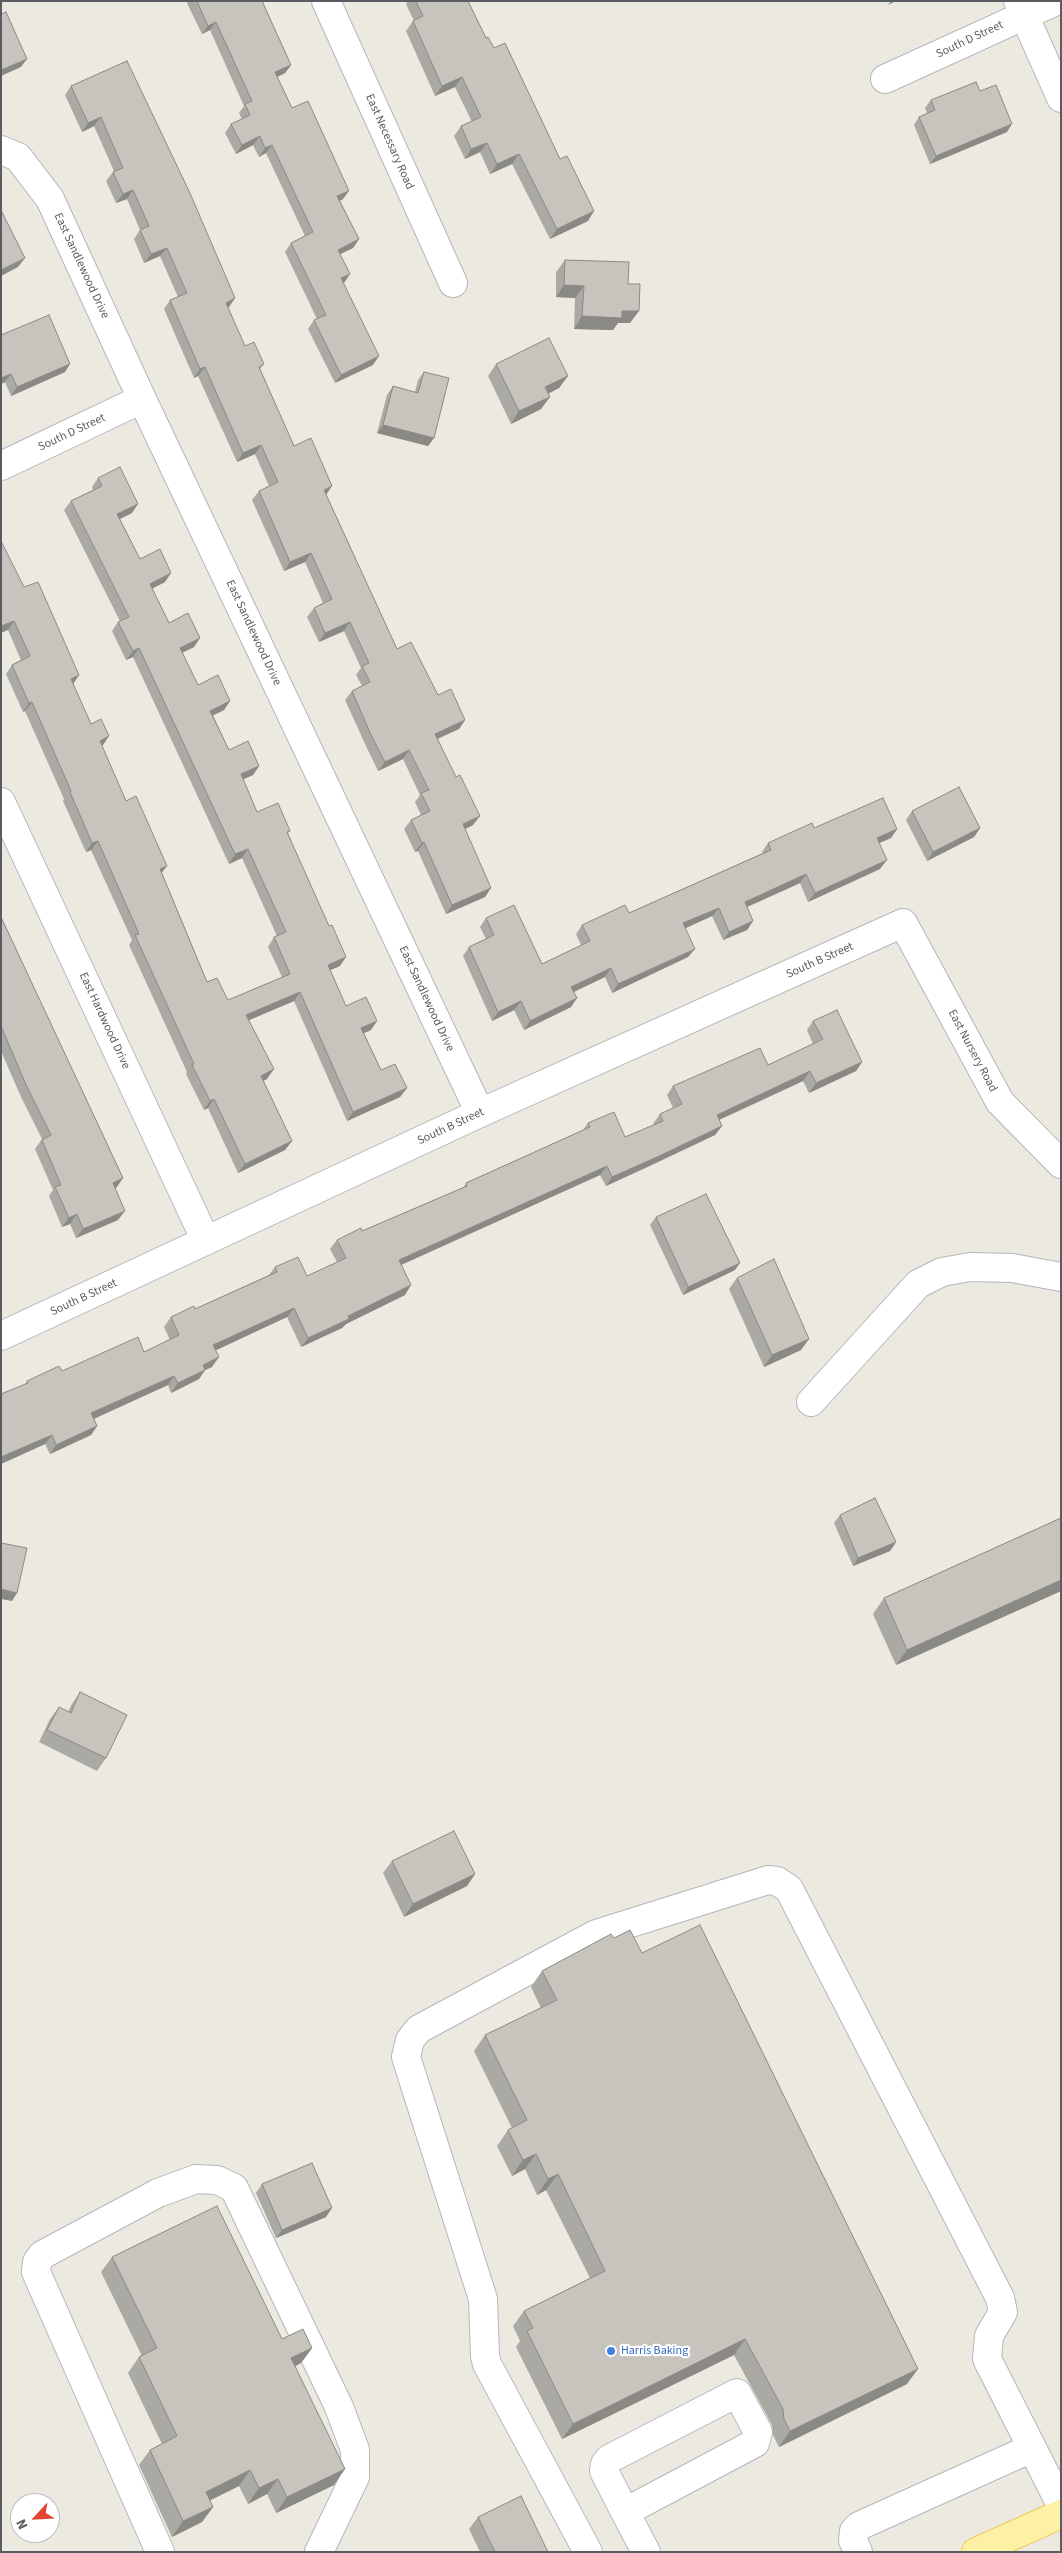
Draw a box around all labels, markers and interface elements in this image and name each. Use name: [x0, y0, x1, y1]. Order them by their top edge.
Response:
street label: South D Street: [934, 18, 1006, 62]
street label: East Necessary Road: [362, 92, 416, 192]
street label: East Sandlewood Drive: [50, 211, 112, 321]
street label: South D Street: [36, 411, 108, 455]
street label: East Sandlewood Drive: [222, 578, 284, 688]
street label: South B Street: [784, 940, 856, 982]
street label: East Sandlewood Drive: [395, 944, 457, 1054]
street label: East Hardwood Drive: [75, 970, 133, 1072]
street label: East Nursery Road: [944, 1007, 1000, 1095]
street label: South B Street: [415, 1105, 487, 1149]
street label: South B Street: [48, 1276, 120, 1320]
place label: Harris Baking: [621, 2344, 688, 2358]
marker: Harris Baking: [605, 2345, 617, 2357]
north arrow: [10, 2493, 60, 2543]
text: N: [11, 2515, 33, 2532]

